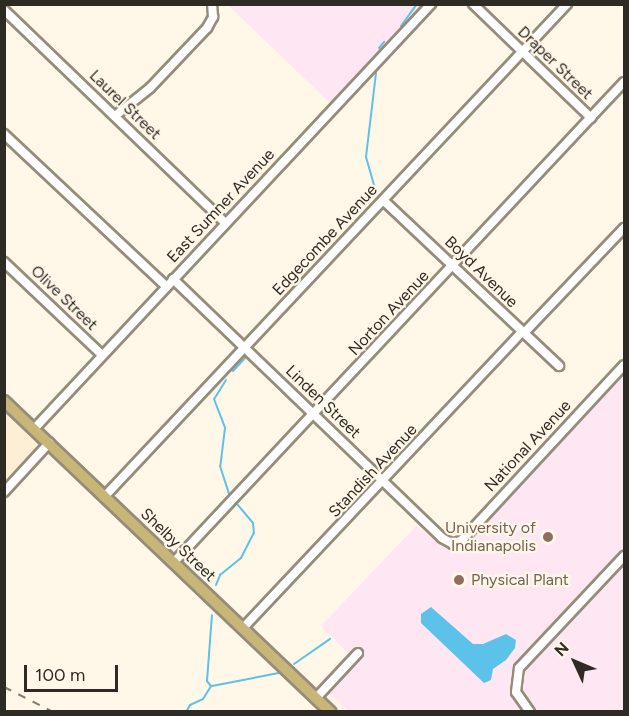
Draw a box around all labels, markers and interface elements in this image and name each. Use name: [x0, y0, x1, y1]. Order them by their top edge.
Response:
street label: Draper Street: [513, 22, 597, 104]
street label: Laurel Street: [85, 66, 165, 144]
street label: East Sumner Avenue: [163, 145, 279, 267]
street label: Edgecombe Avenue: [269, 181, 381, 299]
street label: Boyd Avenue: [440, 232, 522, 312]
street label: Olive Street: [27, 261, 101, 335]
street label: Norton Avenue: [345, 266, 433, 360]
street label: Linden Street: [282, 361, 364, 443]
street label: National Avenue: [481, 396, 575, 496]
street label: Standish Avenue: [325, 420, 421, 522]
street label: Shelby Street: [136, 504, 220, 586]
place label: University of Indianapolis: [445, 518, 536, 556]
marker: University of Indianapolis: [541, 530, 555, 544]
place label: Physical Plant: [471, 570, 569, 590]
marker: Physical Plant: [452, 573, 466, 587]
north arrow: [545, 632, 605, 692]
text: N: [551, 638, 573, 660]
scale bar: [27, 653, 122, 691]
text: 100 m: [35, 664, 85, 686]

